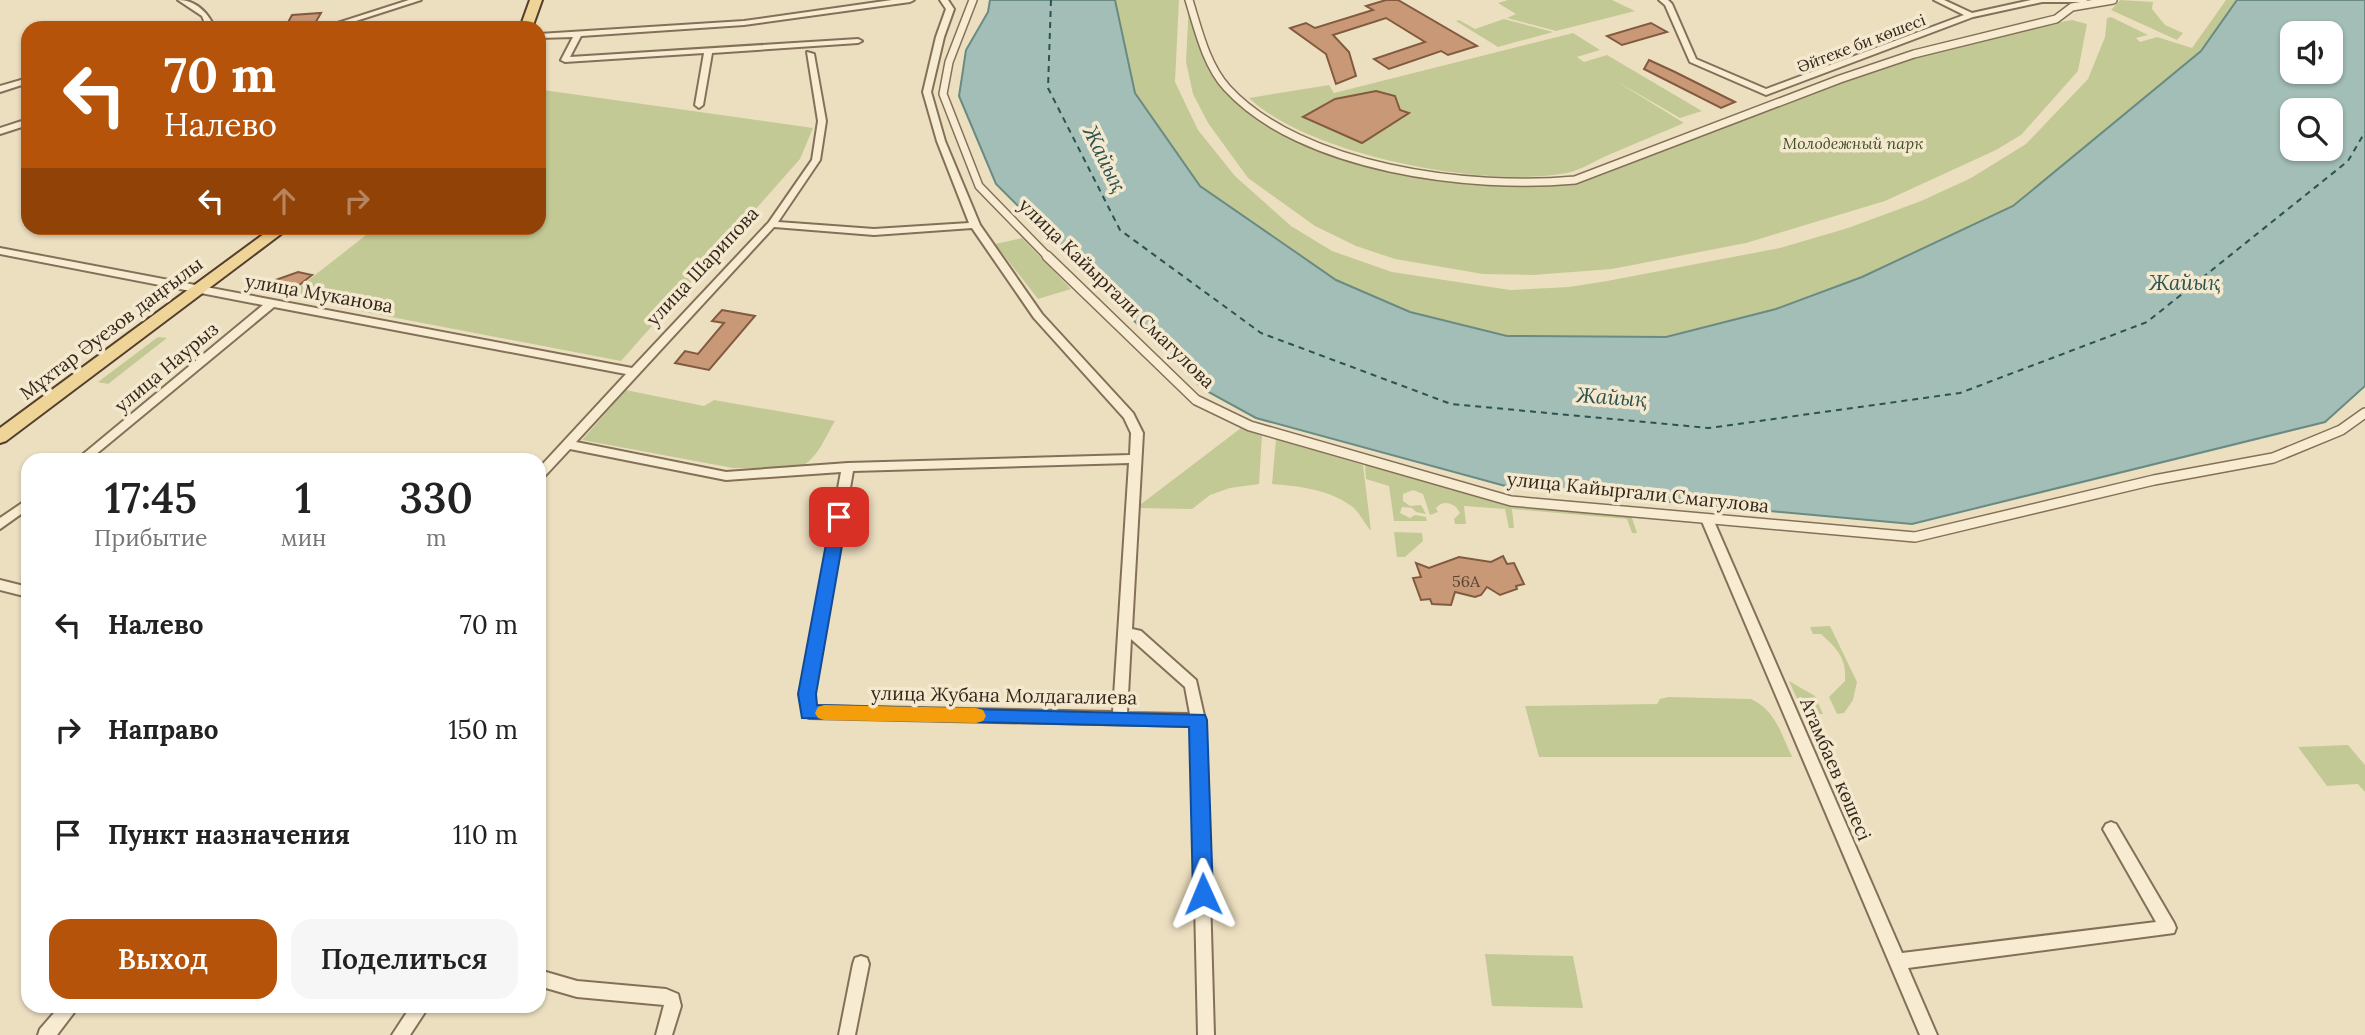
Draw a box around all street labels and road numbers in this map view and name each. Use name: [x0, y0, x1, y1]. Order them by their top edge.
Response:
street label: Әйтеке би көшесі: [1794, 9, 1928, 77]
street label: улица Кайыргали Смагулова: [1014, 193, 1220, 393]
street label: улица Шарипова: [641, 201, 763, 331]
street label: Мұхтар Әуезов даңғылы: [15, 251, 207, 405]
street label: улица Муканова: [243, 268, 395, 318]
street label: улица Наурыз: [109, 316, 223, 417]
street label: улица Кайыргали Смагулова: [1506, 466, 1771, 518]
street label: улица Жубана Молдагалиева: [871, 681, 1138, 709]
street label: Атамбаев көшесі: [1795, 693, 1877, 844]

